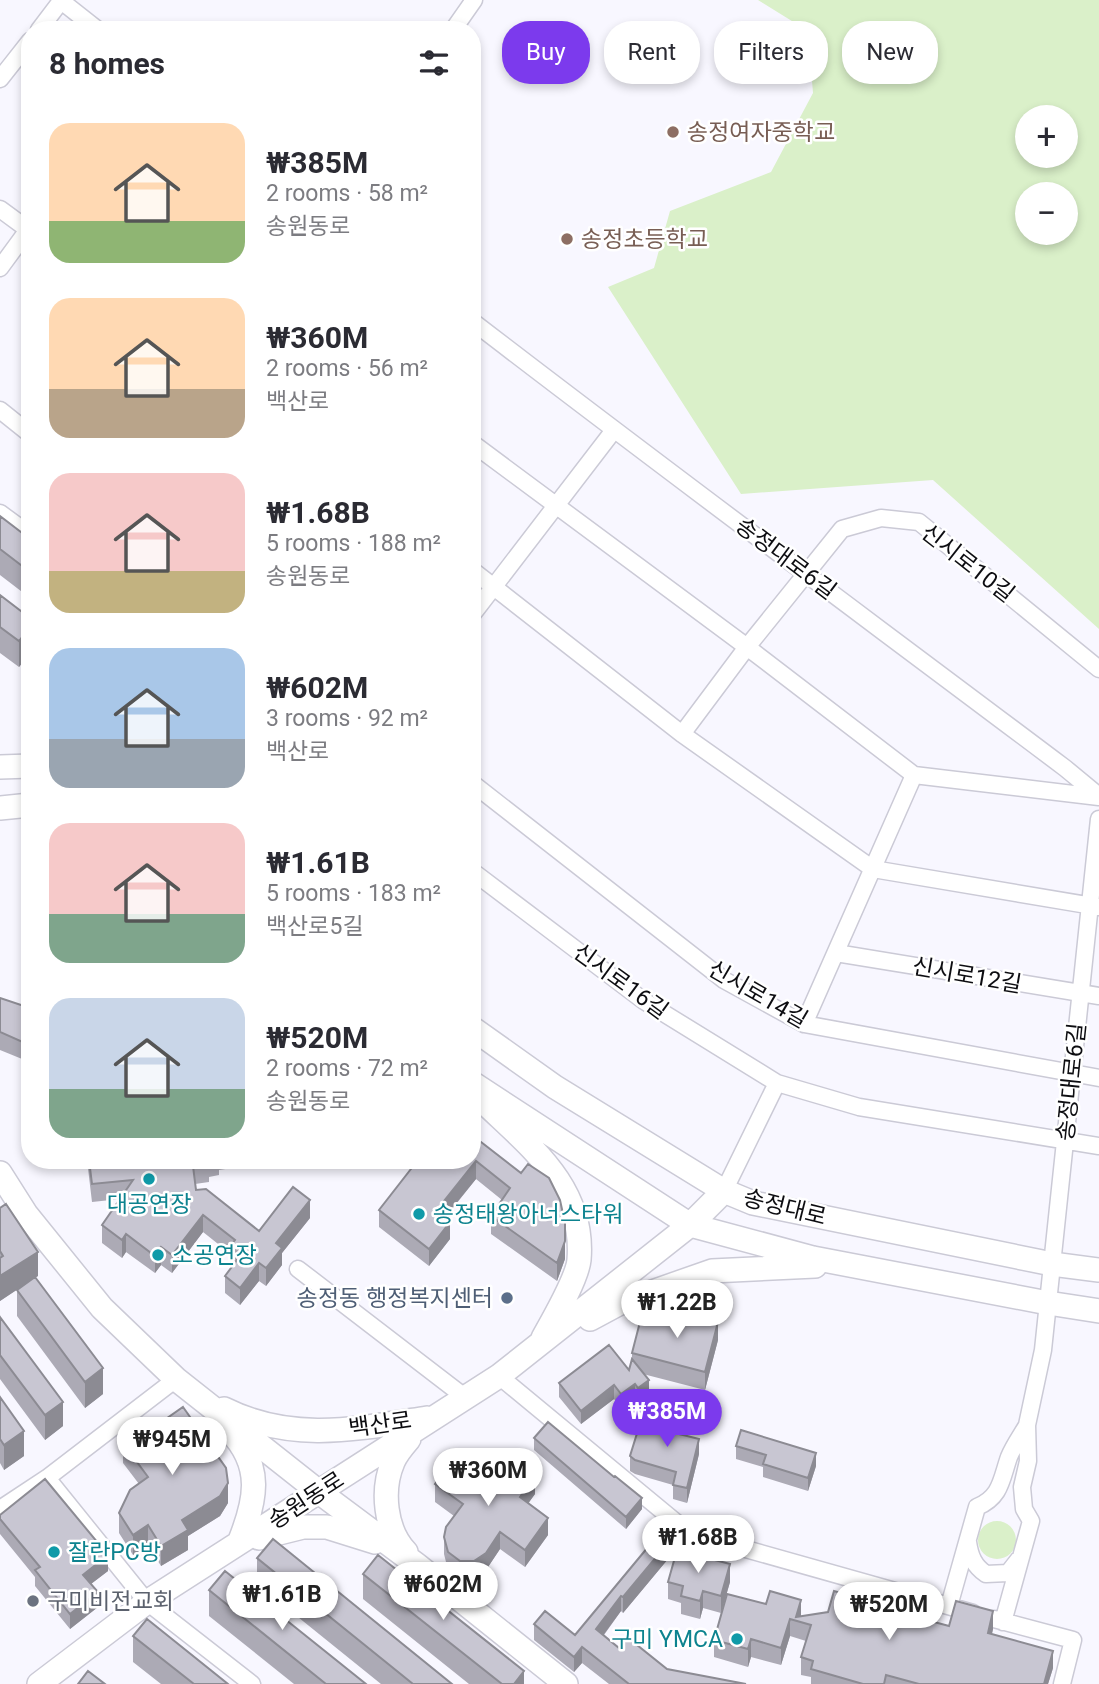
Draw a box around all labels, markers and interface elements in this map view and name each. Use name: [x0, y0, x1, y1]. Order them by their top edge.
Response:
chip: Buy: [502, 21, 590, 84]
chip: Rent: [604, 21, 700, 84]
chip: Filters: [714, 21, 828, 84]
chip: New: [842, 21, 938, 84]
icon: filters: [415, 44, 453, 82]
text: 8 homes: [49, 46, 165, 81]
map controls: [1015, 105, 1078, 245]
button: +: [1015, 105, 1078, 168]
place label: 송정여자중학교: [687, 119, 835, 146]
marker: 송정여자중학교: [665, 124, 681, 140]
text: ₩385M: [266, 145, 368, 180]
icon: home: [105, 151, 189, 235]
text: 2 rooms · 58 m²: [266, 180, 428, 207]
button: −: [1015, 182, 1078, 245]
text: 송원동로: [266, 213, 351, 240]
place label: 송정초등학교: [581, 226, 708, 253]
marker: 송정초등학교: [559, 231, 575, 247]
text: ₩360M: [266, 320, 368, 355]
icon: home: [105, 326, 189, 410]
text: 2 rooms · 56 m²: [266, 355, 428, 382]
text: 백산로: [266, 388, 329, 415]
text: ₩1.68B: [266, 495, 370, 530]
icon: home: [105, 501, 189, 585]
street label: 송정대로6길: [730, 512, 841, 605]
street label: 신시로10길: [916, 519, 1020, 608]
text: 5 rooms · 188 m²: [266, 530, 441, 557]
text: 송원동로: [266, 563, 351, 590]
text: ₩602M: [266, 670, 368, 705]
icon: home: [105, 676, 189, 760]
text: 3 rooms · 92 m²: [266, 705, 428, 732]
text: 백산로: [266, 738, 329, 765]
text: ₩1.61B: [266, 845, 370, 880]
icon: home: [105, 851, 189, 935]
text: 5 rooms · 183 m²: [266, 880, 441, 907]
text: 백산로5길: [266, 913, 364, 940]
street label: 신시로16길: [568, 938, 673, 1025]
street label: 신시로12길: [910, 953, 1024, 998]
street label: 신시로14길: [703, 955, 812, 1034]
text: ₩520M: [266, 1020, 368, 1055]
street label: 송정대로6길: [1052, 1022, 1091, 1143]
icon: home: [105, 1026, 189, 1110]
text: 2 rooms · 72 m²: [266, 1055, 428, 1082]
text: 송원동로: [266, 1088, 351, 1115]
marker: 대공연장: [141, 1171, 157, 1187]
street label: 송정대로: [741, 1184, 829, 1231]
place label: 대공연장: [107, 1191, 191, 1218]
place label: 송정태왕아너스타워: [433, 1201, 623, 1228]
marker: 송정태왕아너스타워: [411, 1206, 427, 1222]
place label: 소공연장: [172, 1242, 257, 1269]
marker: 소공연장: [150, 1247, 166, 1263]
pin: ₩1.22B: [620, 1280, 734, 1340]
place label: 송정동 행정복지센터: [297, 1285, 493, 1312]
text: ₩1.22B: [637, 1289, 717, 1316]
marker: 송정동 행정복지센터: [499, 1290, 515, 1306]
pin: ₩385M: [618, 1390, 716, 1449]
text: ₩385M: [628, 1398, 706, 1425]
street label: 백산로: [347, 1407, 413, 1442]
pin: ₩945M: [123, 1418, 221, 1477]
text: ₩945M: [133, 1426, 211, 1453]
pin: ₩360M: [439, 1448, 537, 1508]
text: ₩360M: [449, 1457, 527, 1484]
street label: 송원동로: [263, 1466, 349, 1535]
pin: ₩1.68B: [641, 1516, 755, 1575]
text: ₩1.68B: [658, 1524, 738, 1551]
place label: 잘란PC방: [68, 1539, 161, 1566]
marker: 잘란PC방: [46, 1544, 62, 1560]
pin: ₩602M: [394, 1562, 492, 1622]
text: ₩602M: [404, 1571, 482, 1598]
pin: ₩1.61B: [225, 1572, 339, 1632]
text: ₩1.61B: [242, 1581, 322, 1608]
pin: ₩520M: [840, 1582, 938, 1642]
place label: 구미비전교회: [47, 1588, 174, 1615]
text: ₩520M: [850, 1591, 928, 1618]
marker: 구미비전교회: [25, 1593, 41, 1609]
place label: 구미 YMCA: [611, 1626, 723, 1653]
marker: 구미 YMCA: [729, 1631, 745, 1647]

